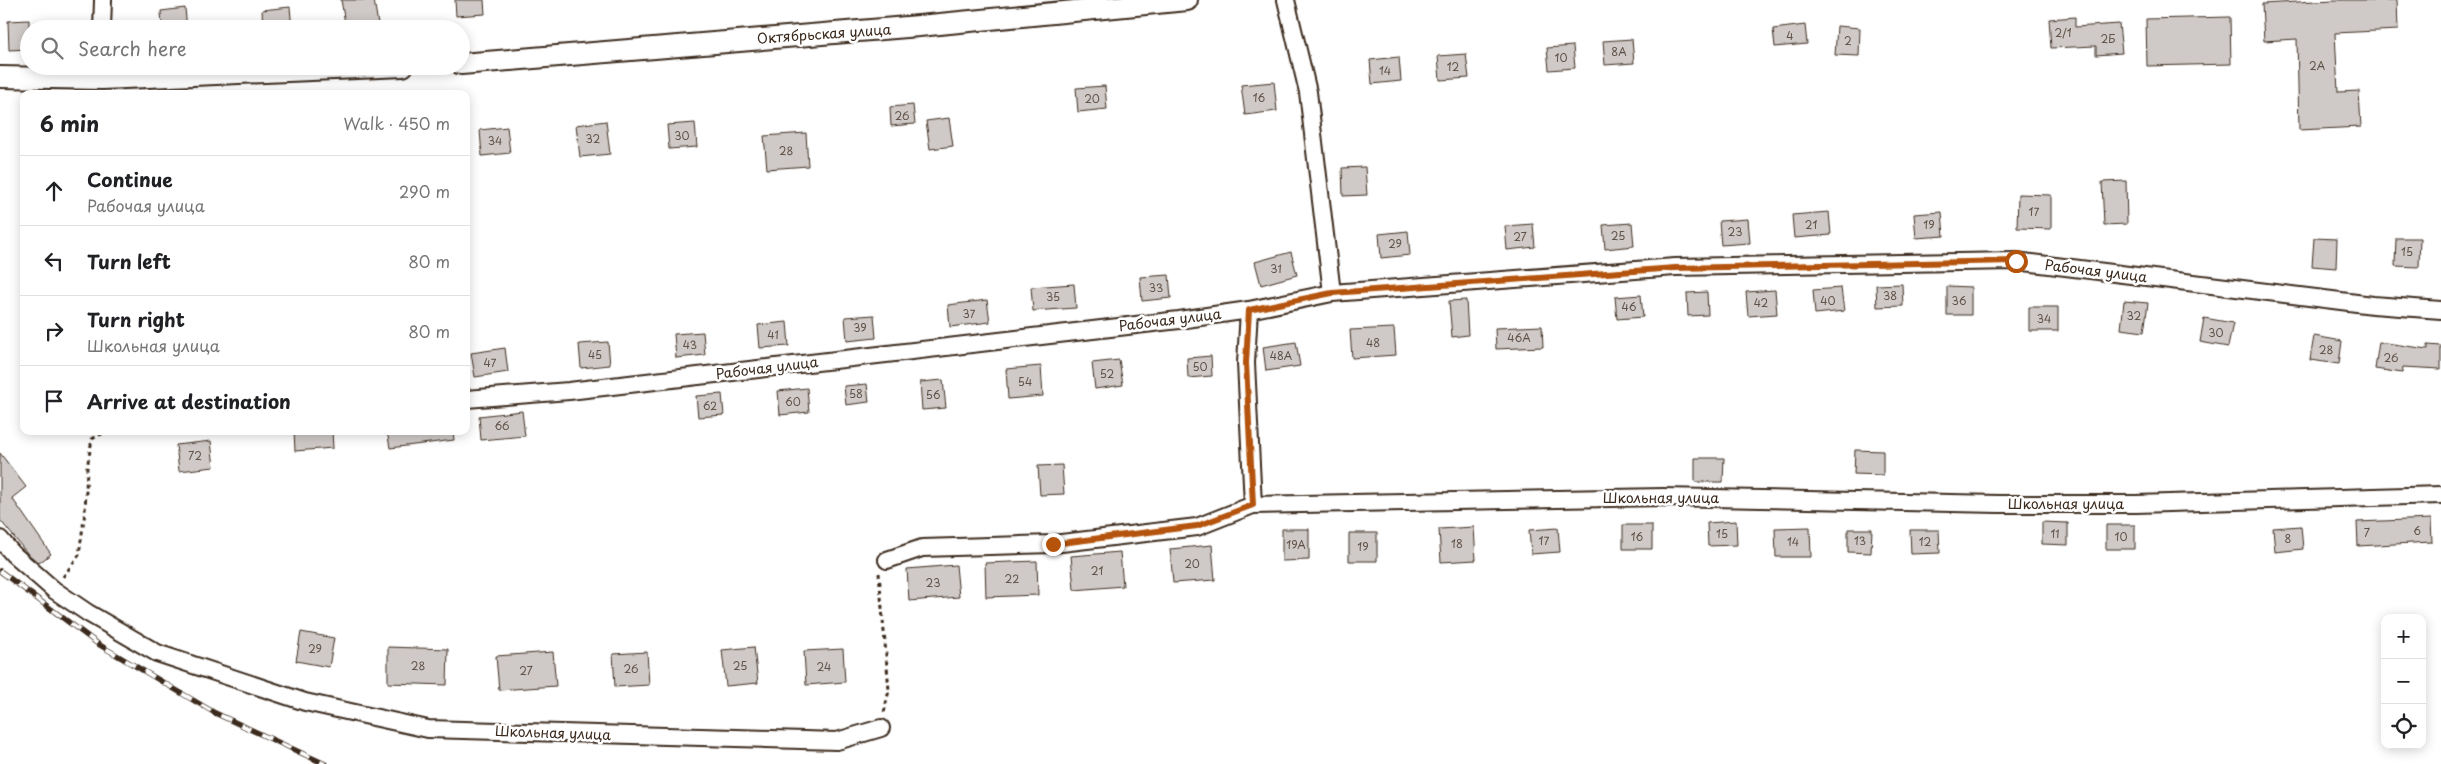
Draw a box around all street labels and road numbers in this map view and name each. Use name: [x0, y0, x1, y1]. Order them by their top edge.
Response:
street label: Октябрьская улица: [756, 18, 892, 49]
street label: Рабочая улица: [2044, 254, 2149, 287]
street label: Рабочая улица: [1118, 303, 1223, 336]
street label: Рабочая улица: [715, 351, 820, 384]
street label: Школьная улица: [1603, 487, 1719, 508]
street label: Школьная улица: [2008, 493, 2124, 514]
street label: Школьная улица: [495, 720, 612, 745]

